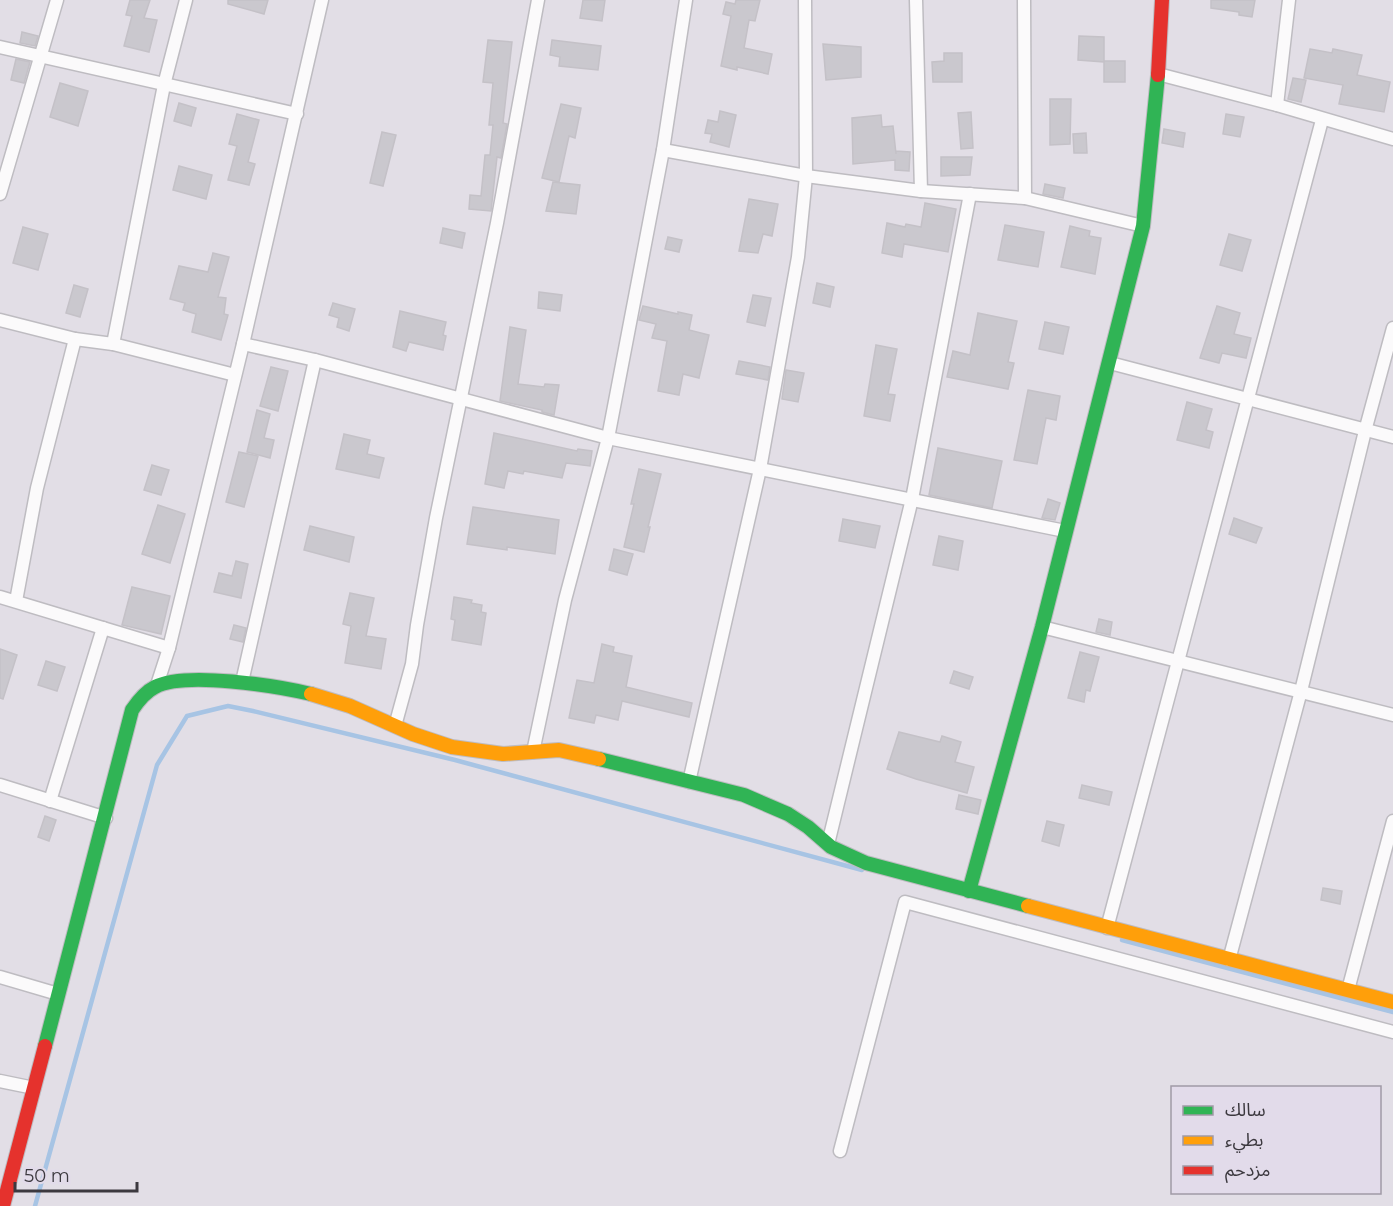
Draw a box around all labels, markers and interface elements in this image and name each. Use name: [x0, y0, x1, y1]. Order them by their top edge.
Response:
legend: [1171, 1086, 1381, 1194]
text: سالك: [1225, 1099, 1266, 1121]
text: بطيء: [1225, 1129, 1263, 1153]
scale bar: [15, 1155, 136, 1193]
text: مزدحم: [1225, 1159, 1270, 1183]
text: 50 m: [24, 1165, 70, 1187]

